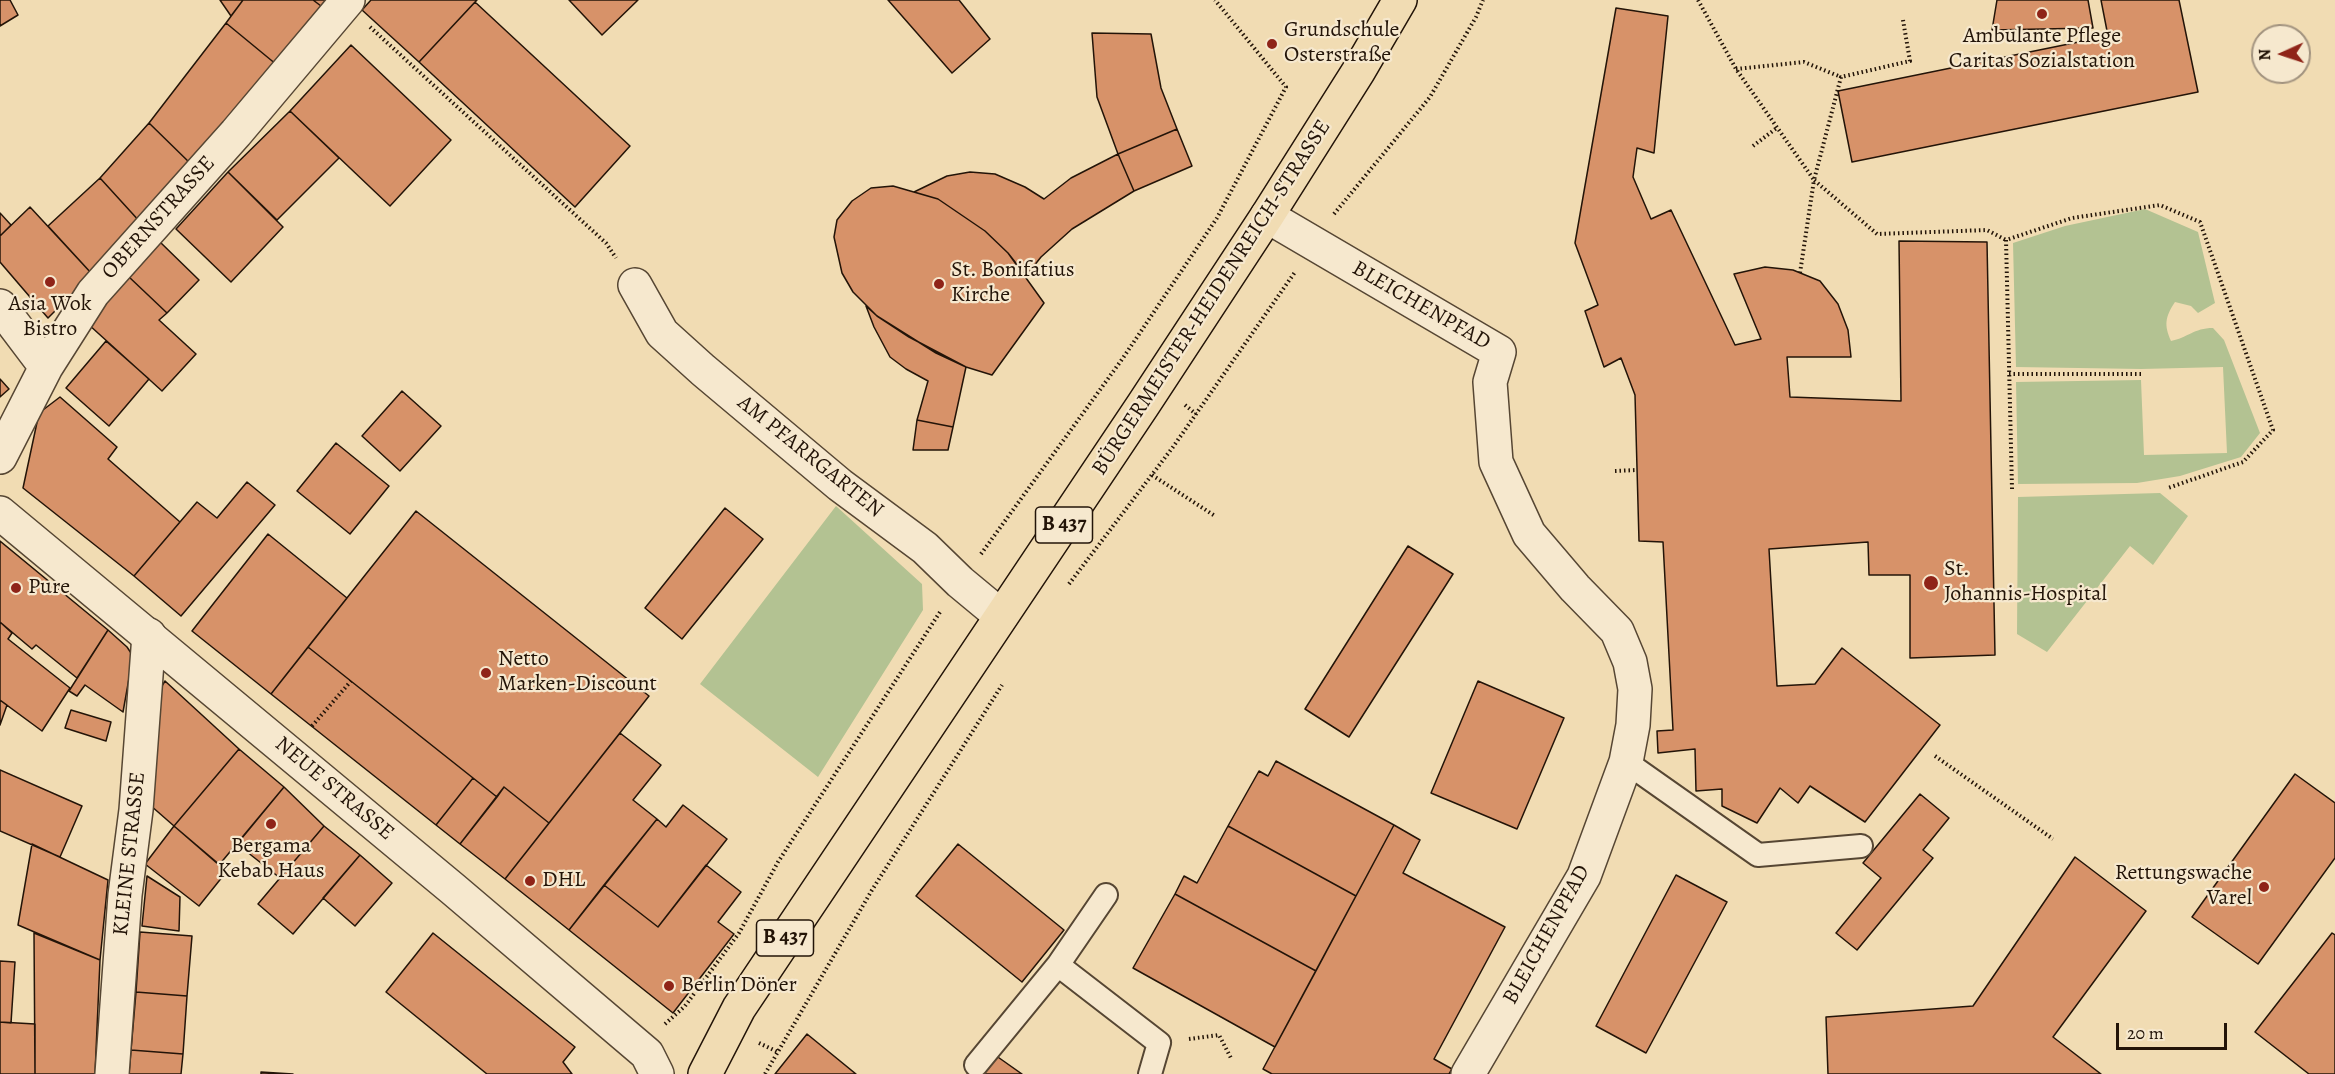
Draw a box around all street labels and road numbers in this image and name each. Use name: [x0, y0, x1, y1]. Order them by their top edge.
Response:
street label: BÜRGERMEISTER-HEIDENREICH-STRASSE: [1087, 115, 1337, 481]
street label: OBERNSTRASSE: [97, 151, 221, 285]
street label: BLEICHENPFAD: [1347, 256, 1495, 356]
street label: AM PFARRGARTEN: [732, 390, 888, 524]
road number: B 437: [1036, 507, 1092, 543]
street label: NEUE STRASSE: [269, 732, 399, 846]
street label: KLEINE STRASSE: [108, 771, 152, 937]
street label: BLEICHENPFAD: [1498, 861, 1596, 1009]
road number: B 437: [756, 920, 814, 956]

